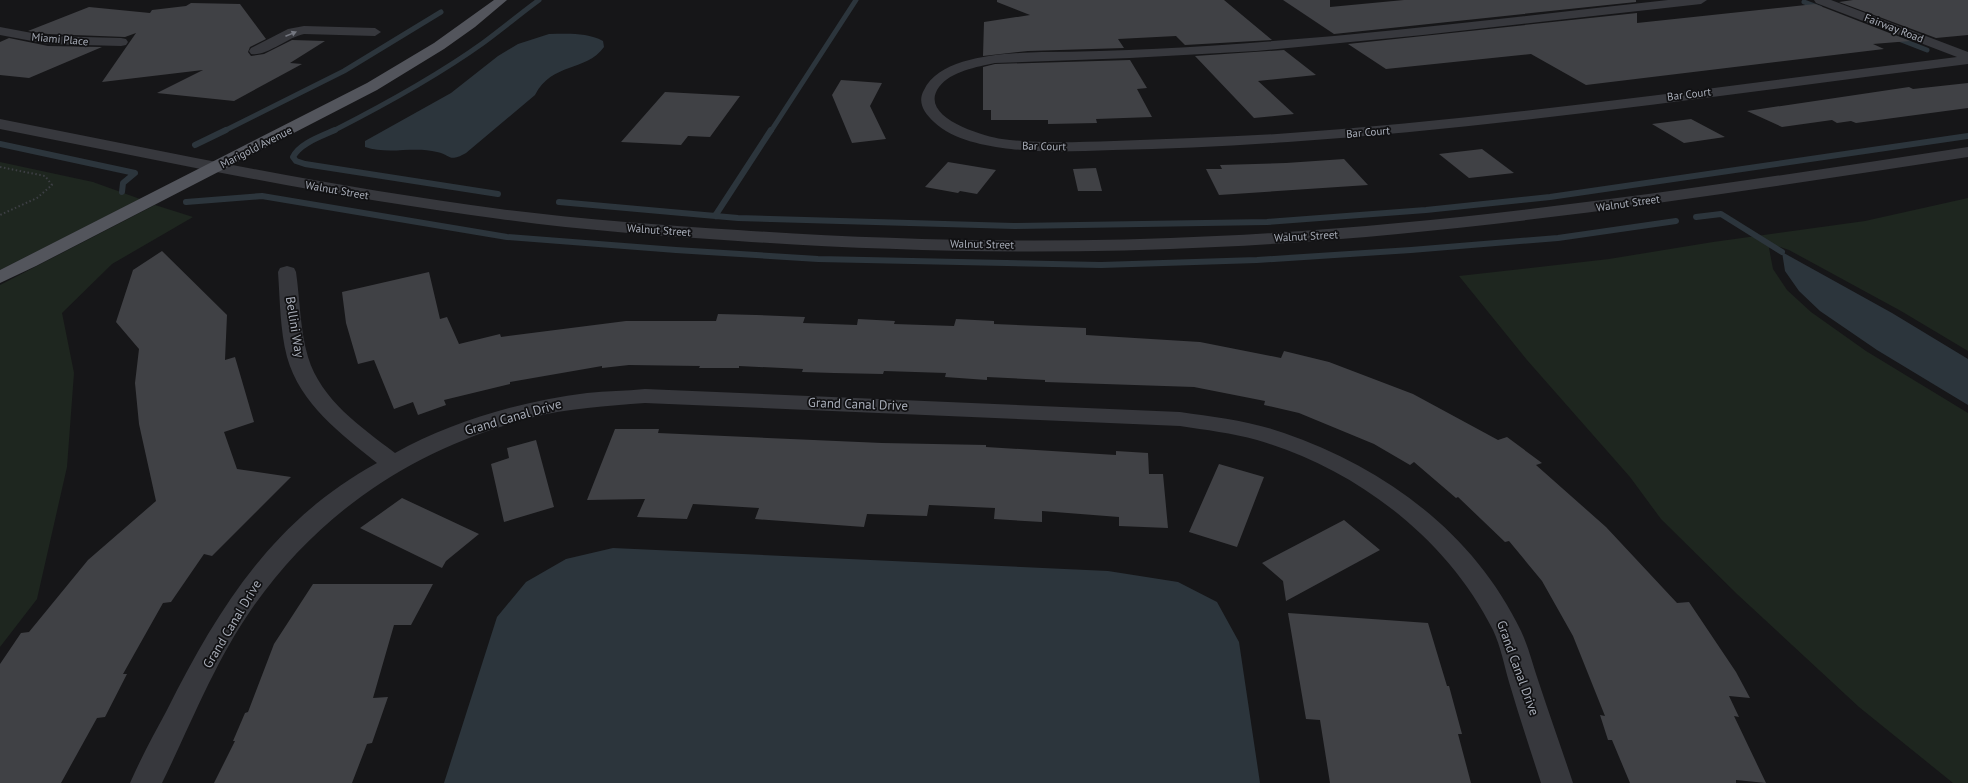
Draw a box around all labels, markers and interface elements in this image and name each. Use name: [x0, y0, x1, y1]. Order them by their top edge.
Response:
street label: Fairway Road: [1862, 10, 1926, 46]
street label: Miami Place: [31, 30, 89, 48]
one-way arrow: [286, 30, 298, 36]
street label: Bar Court: [1666, 84, 1712, 104]
street label: Marigold Avenue: [218, 123, 295, 171]
street label: Bar Court: [1345, 123, 1391, 141]
street label: Bar Court: [1022, 139, 1066, 153]
street label: Walnut Street: [304, 178, 370, 203]
street label: Walnut Street: [1595, 192, 1661, 214]
street label: Walnut Street: [627, 221, 692, 239]
street label: Walnut Street: [1274, 227, 1339, 245]
street label: Walnut Street: [950, 236, 1014, 252]
street label: Bellini Way: [282, 295, 308, 359]
street label: Grand Canal Drive: [808, 394, 908, 414]
street label: Grand Canal Drive: [463, 395, 563, 439]
street label: Grand Canal Drive: [199, 577, 265, 671]
street label: Grand Canal Drive: [1493, 618, 1543, 718]

